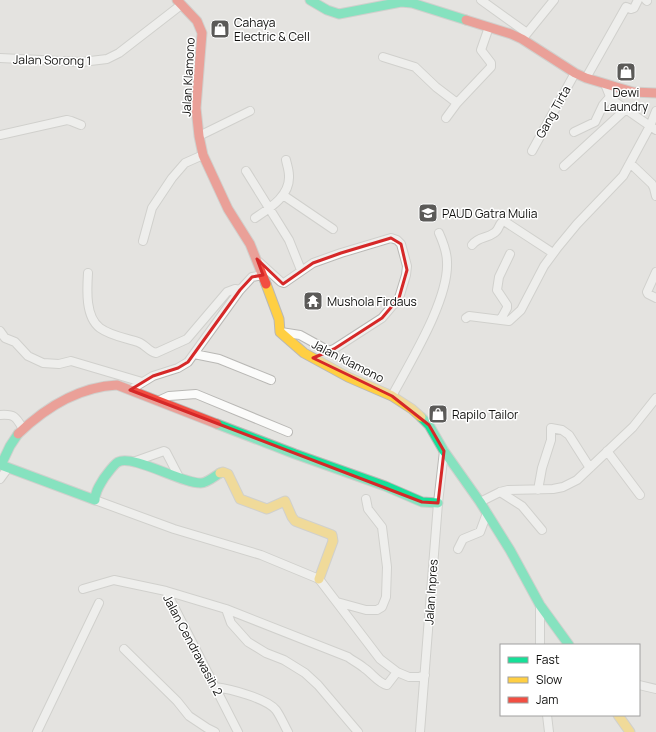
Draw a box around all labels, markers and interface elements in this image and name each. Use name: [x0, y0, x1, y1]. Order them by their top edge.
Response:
place label: Cahaya Electric & Cell: [234, 14, 310, 45]
shop icon: Cahaya Electric & Cell: [209, 18, 231, 40]
street label: Jalan Klamono: [177, 37, 199, 117]
street label: Jalan Sorong 1: [13, 51, 91, 69]
shop icon: Dewi Laundry: [615, 61, 637, 83]
street label: Gang Tirta: [532, 83, 574, 141]
place label: Dewi Laundry: [604, 84, 649, 115]
school or university icon: PAUD Gatra Mulia: [417, 202, 439, 224]
place label: PAUD Gatra Mulia: [442, 205, 537, 222]
temple icon: Mushola Firdaus: [302, 290, 324, 312]
place label: Mushola Firdaus: [327, 293, 417, 310]
street label: Jalan Klamono: [309, 335, 387, 387]
shop icon: Rapilo Tailor: [427, 403, 449, 425]
place label: Rapilo Tailor: [452, 406, 519, 423]
street label: Jalan Inpres: [420, 559, 442, 625]
street label: Jalan Cendrawasih 2: [159, 591, 227, 699]
legend: [500, 644, 640, 716]
text: Fast: [536, 651, 560, 668]
text: Slow: [536, 671, 562, 688]
text: Jam: [536, 691, 558, 708]

